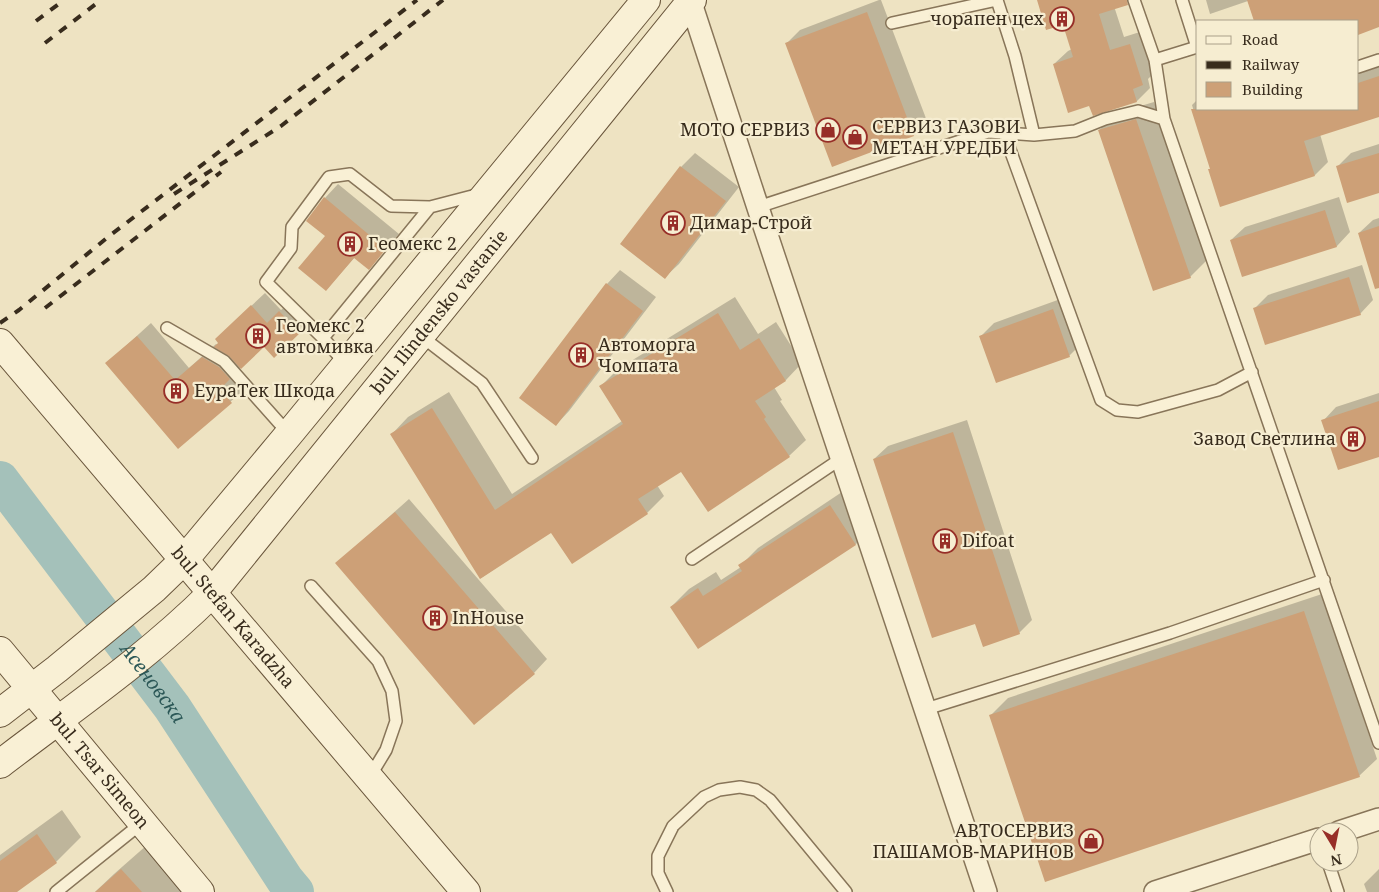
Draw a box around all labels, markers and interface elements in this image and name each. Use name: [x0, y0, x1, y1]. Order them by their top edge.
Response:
place label: чорапен цех: [930, 6, 1045, 30]
building icon: чорапен цех: [1049, 6, 1075, 32]
legend: [1196, 20, 1359, 110]
text: Road: [1242, 29, 1278, 49]
text: Railway: [1242, 54, 1300, 74]
text: Building: [1242, 79, 1303, 99]
place label: СЕРВИЗ ГАЗОВИ МЕТАН УРЕДБИ: [872, 114, 1020, 159]
place label: МОТО СЕРВИЗ: [680, 117, 810, 141]
shop icon: МОТО СЕРВИЗ: [815, 117, 841, 143]
shop icon: СЕРВИЗ ГАЗОВИ МЕТАН УРЕДБИ: [842, 124, 868, 150]
building icon: Димар-Строй: [660, 210, 686, 236]
place label: Димар-Строй: [690, 210, 812, 234]
street label: bul. Ilindensko vastanie: [365, 224, 512, 399]
building icon: Геомекс 2: [337, 231, 363, 257]
place label: Геомекс 2: [368, 231, 457, 255]
place label: Геомекс 2 автомивка: [276, 313, 374, 358]
building icon: Геомекс 2 автомивка: [245, 323, 271, 349]
place label: Автоморга Чомпата: [598, 332, 696, 377]
building icon: Автоморга Чомпата: [568, 342, 594, 368]
building icon: ЕураТек Шкода: [163, 378, 189, 404]
place label: ЕураТек Шкода: [194, 378, 335, 402]
place label: Завод Светлина: [1193, 426, 1336, 450]
building icon: Завод Светлина: [1340, 426, 1366, 452]
building icon: Difoat: [932, 528, 958, 554]
place label: Difoat: [962, 528, 1014, 552]
street label: bul. Stefan Karadzha: [167, 541, 301, 693]
building icon: InHouse: [422, 605, 448, 631]
place label: InHouse: [452, 605, 524, 629]
water label: Асеновска: [113, 635, 192, 728]
street label: bul. Tsar Simeon: [45, 707, 156, 834]
place label: АВТОСЕРВИЗ ПАШАМОВ-МАРИНОВ: [872, 818, 1074, 863]
north arrow: [1309, 822, 1359, 872]
shop icon: АВТОСЕРВИЗ ПАШАМОВ-МАРИНОВ: [1078, 828, 1104, 854]
text: N: [1329, 850, 1343, 871]

